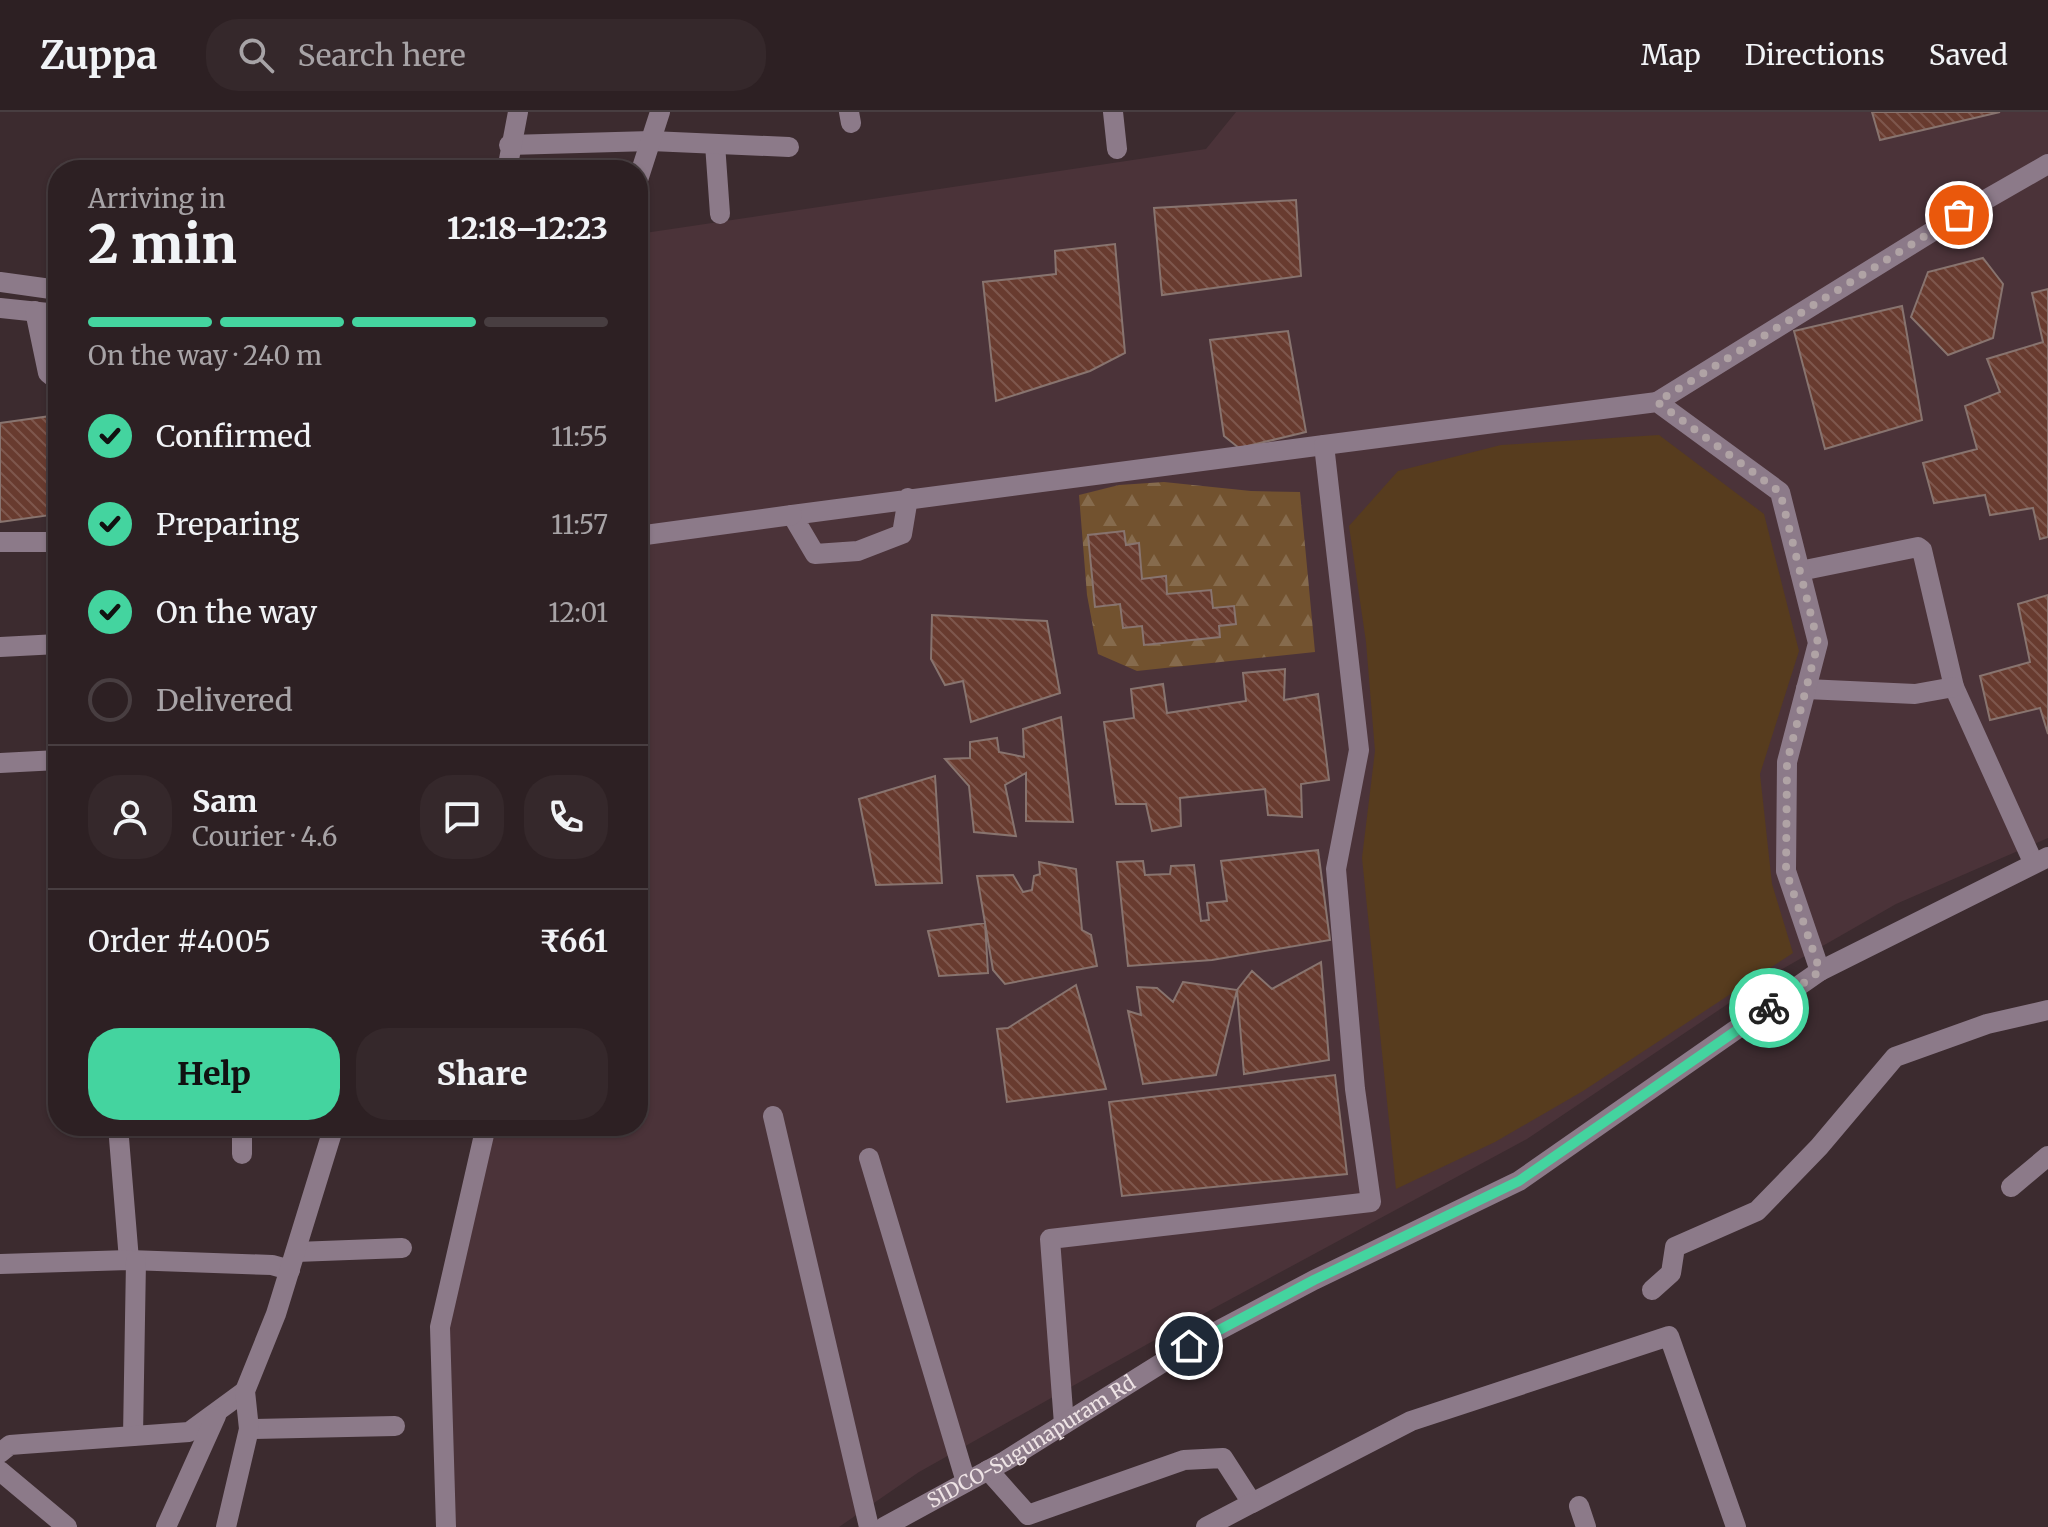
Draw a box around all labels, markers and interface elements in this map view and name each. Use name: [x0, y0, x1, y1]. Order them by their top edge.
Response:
search box: [206, 19, 766, 91]
text: Zuppa: [40, 32, 158, 79]
icon: search: [234, 33, 278, 77]
text: Search here: [298, 36, 466, 74]
text: Map: [1641, 37, 1701, 73]
text: Directions: [1745, 37, 1885, 73]
text: Saved: [1929, 37, 2008, 73]
pin: [1925, 181, 1993, 249]
text: Arriving in: [88, 182, 226, 215]
icon: bag: [1937, 193, 1981, 237]
text: 12:18–12:23: [447, 209, 608, 247]
text: 2 min: [88, 212, 237, 277]
text: On the way · 240 m: [88, 339, 322, 372]
icon: check: [88, 414, 132, 458]
text: Confirmed: [156, 417, 311, 455]
text: 11:55: [551, 420, 608, 453]
icon: check: [88, 502, 132, 546]
text: Preparing: [156, 505, 299, 543]
text: 11:57: [551, 508, 608, 541]
icon: check: [88, 590, 132, 634]
text: On the way: [156, 593, 317, 631]
text: 12:01: [548, 596, 608, 629]
text: Delivered: [156, 681, 293, 719]
button: person: [88, 775, 172, 859]
button: chat: [420, 775, 504, 859]
button: phone: [524, 775, 608, 859]
text: Sam: [192, 782, 257, 820]
text: Courier · 4.6: [192, 820, 338, 853]
text: Order #4005: [88, 922, 271, 960]
text: ₹661: [539, 922, 608, 960]
courier: [1729, 968, 1809, 1048]
icon: bike: [1747, 986, 1791, 1030]
button: Help: [88, 1028, 340, 1120]
button: Share: [356, 1028, 608, 1120]
pin: [1155, 1312, 1223, 1380]
icon: home: [1167, 1324, 1211, 1368]
street label: SIDCO-Sugunapuram Rd: [922, 1370, 1140, 1513]

